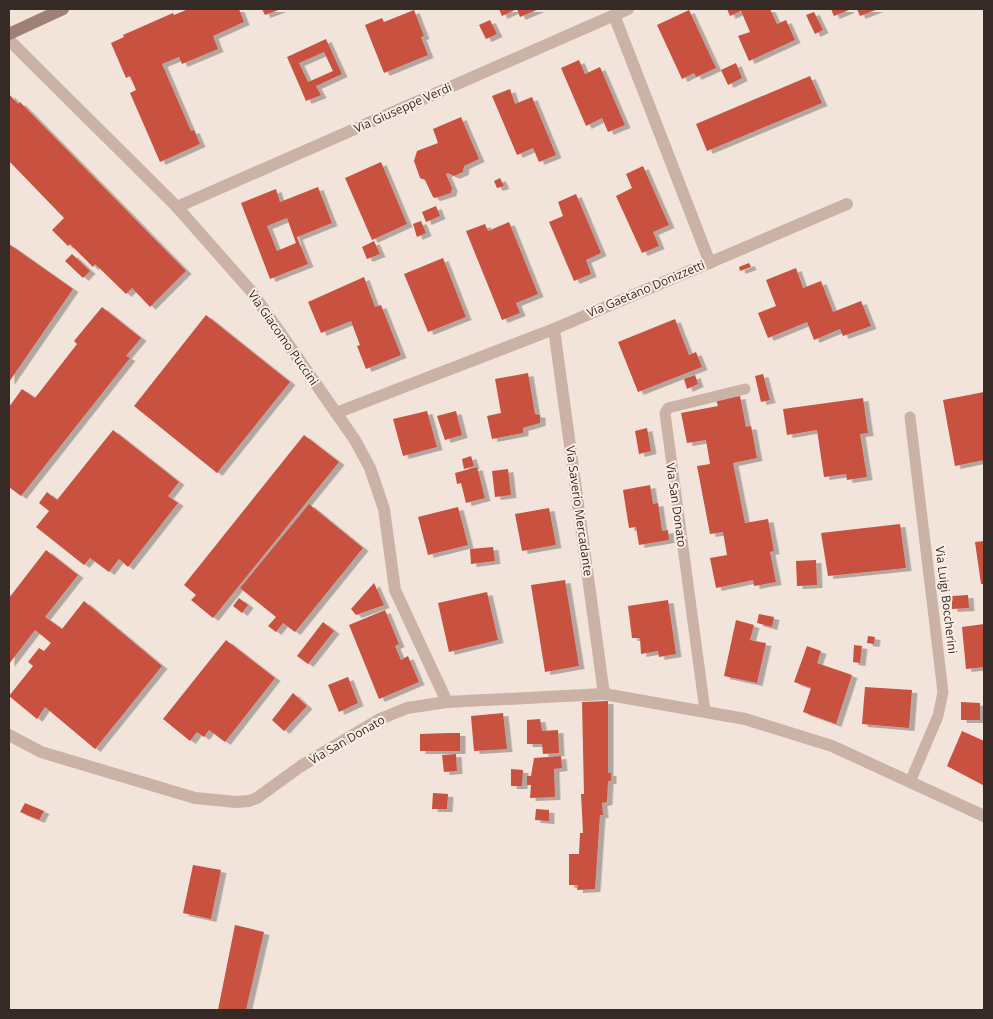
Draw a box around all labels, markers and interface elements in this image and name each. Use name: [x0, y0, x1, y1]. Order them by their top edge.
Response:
street label: Via Giuseppe Verdi: [351, 78, 454, 137]
street label: Via Gaetano Donizzetti: [584, 256, 707, 321]
street label: Via Giacomo Puccini: [244, 287, 323, 389]
street label: Via Saverio Mercadante: [562, 445, 597, 577]
street label: Via San Donato: [662, 462, 691, 548]
street label: Via Luigi Boccherini: [931, 545, 962, 655]
street label: Via San Donato: [306, 711, 388, 768]

